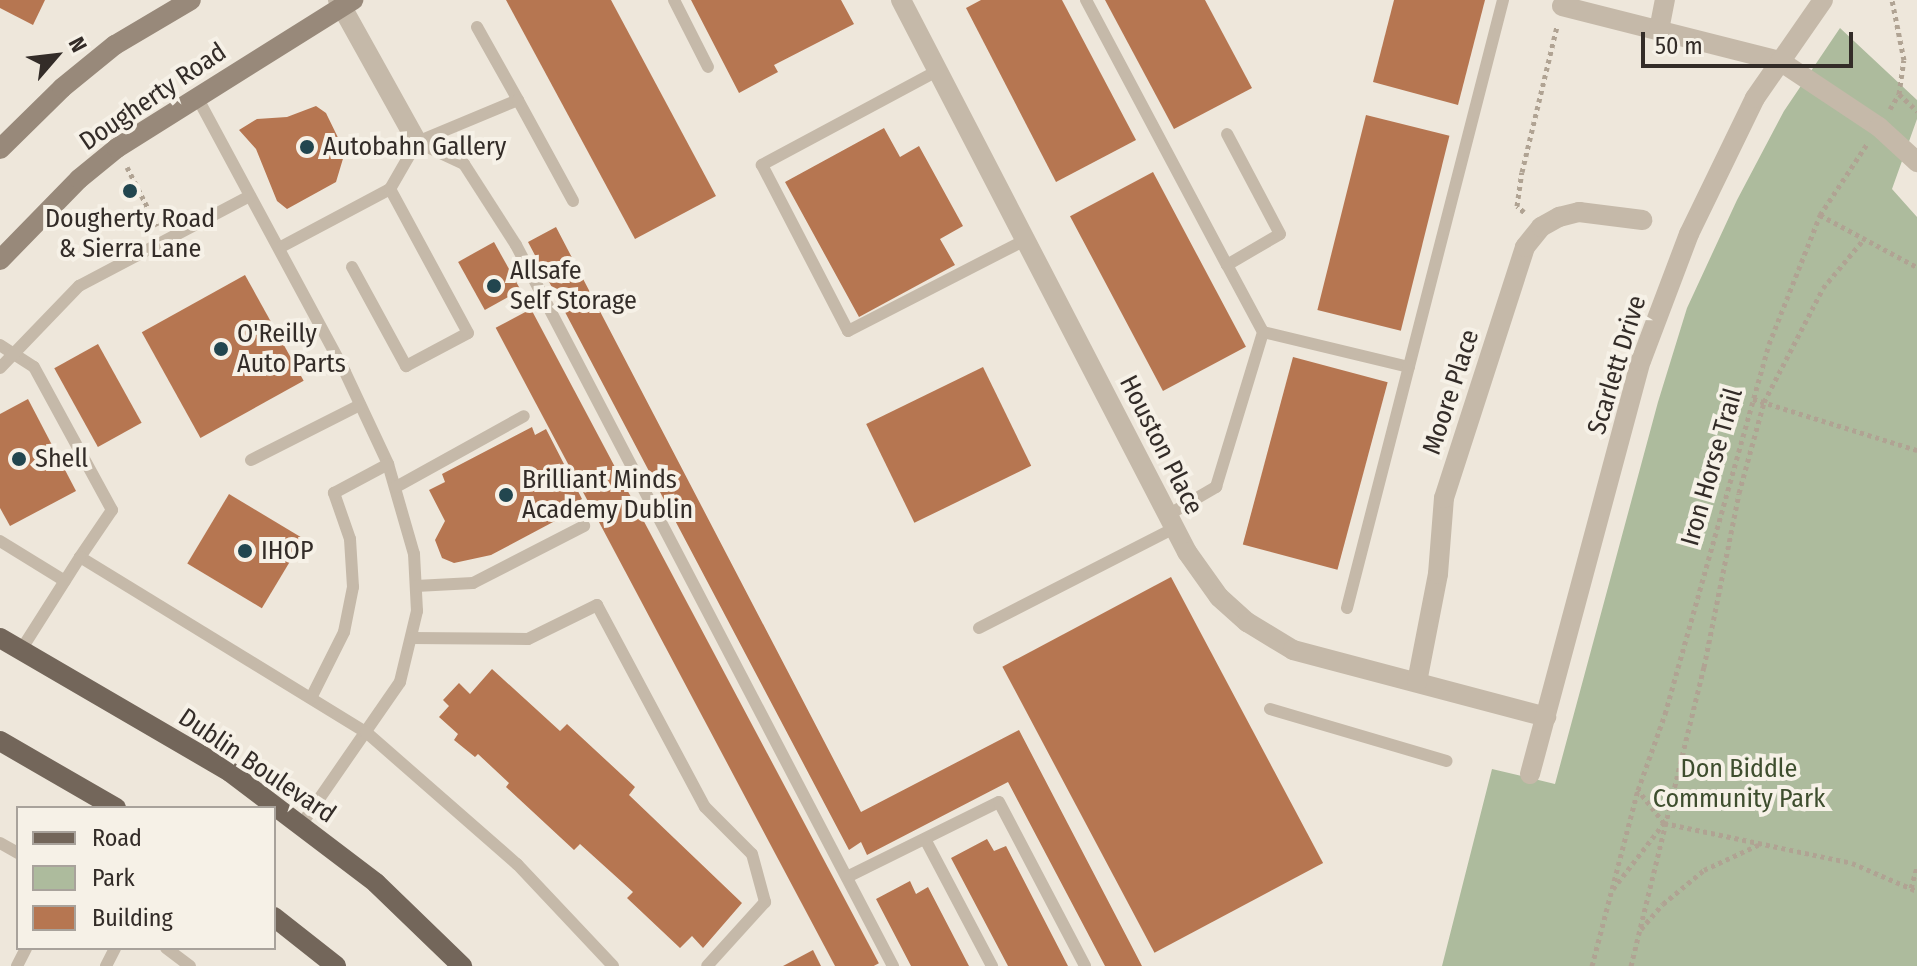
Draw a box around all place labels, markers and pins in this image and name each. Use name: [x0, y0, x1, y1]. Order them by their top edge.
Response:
place label: Autobahn Gallery: [323, 131, 506, 163]
marker: Autobahn Gallery: [298, 138, 316, 156]
marker: Dougherty Road & Sierra Lane: [121, 182, 139, 200]
place label: Dougherty Road & Sierra Lane: [45, 203, 215, 264]
place label: Allsafe Self Storage: [510, 255, 637, 316]
marker: Allsafe Self Storage: [485, 277, 503, 295]
place label: O'Reilly Auto Parts: [237, 318, 346, 380]
marker: O'Reilly Auto Parts: [212, 340, 230, 358]
place label: Shell: [35, 443, 88, 475]
marker: Shell: [10, 450, 28, 468]
place label: Brilliant Minds Academy Dublin: [522, 464, 693, 526]
marker: Brilliant Minds Academy Dublin: [497, 486, 515, 504]
place label: IHOP: [261, 535, 313, 567]
marker: IHOP: [236, 542, 254, 560]

